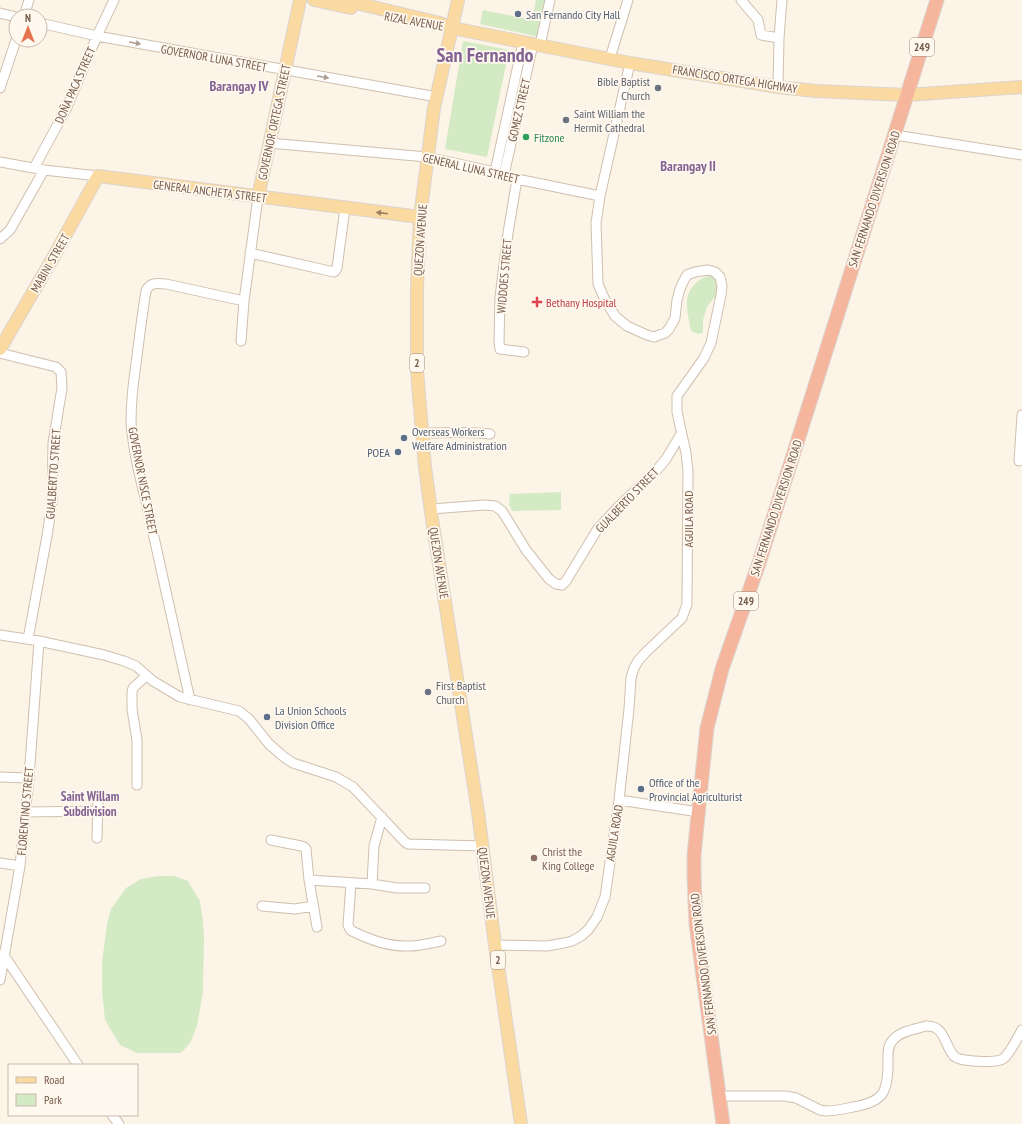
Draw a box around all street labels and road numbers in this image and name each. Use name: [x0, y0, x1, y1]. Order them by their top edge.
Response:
street label: RIZAL AVENUE: [383, 8, 445, 34]
road number: 249: [910, 38, 934, 56]
street label: GOVERNOR LUNA STREET: [160, 41, 269, 75]
street label: DOÑA PACA STREET: [51, 44, 99, 126]
street label: GOVERNOR ORTEGA STREET: [254, 62, 294, 181]
street label: FRANCISCO ORTEGA HIGHWAY: [672, 62, 799, 96]
street label: GOMEZ STREET: [504, 76, 534, 143]
street label: SAN FERNANDO DIVERSION ROAD: [845, 129, 903, 269]
street label: GENERAL LUNA STREET: [421, 150, 521, 187]
street label: GENERAL ANCHETA STREET: [152, 177, 268, 205]
street label: QUEZON AVENUE: [410, 204, 430, 276]
street label: MABINI STREET: [27, 230, 73, 295]
street label: WIDDOES STREET: [493, 237, 515, 314]
road number: 2: [410, 354, 424, 372]
street label: GOVERNOR NISCE STREET: [125, 426, 161, 537]
street label: GUALBERTTO STREET: [42, 428, 64, 520]
street label: SAN FERNANDO DIVERSION ROAD: [747, 438, 805, 578]
street label: GUALBERTO STREET: [592, 464, 662, 536]
street label: AGUILA ROAD: [681, 491, 696, 548]
street label: QUEZON AVENUE: [426, 526, 452, 600]
road number: 249: [734, 592, 758, 610]
street label: FLORENTINO STREET: [14, 765, 36, 856]
street label: AGUILA ROAD: [602, 804, 626, 862]
street label: QUEZON AVENUE: [475, 846, 499, 920]
street label: SAN FERNANDO DIVERSION ROAD: [687, 892, 719, 1036]
road number: 2: [491, 951, 505, 969]

